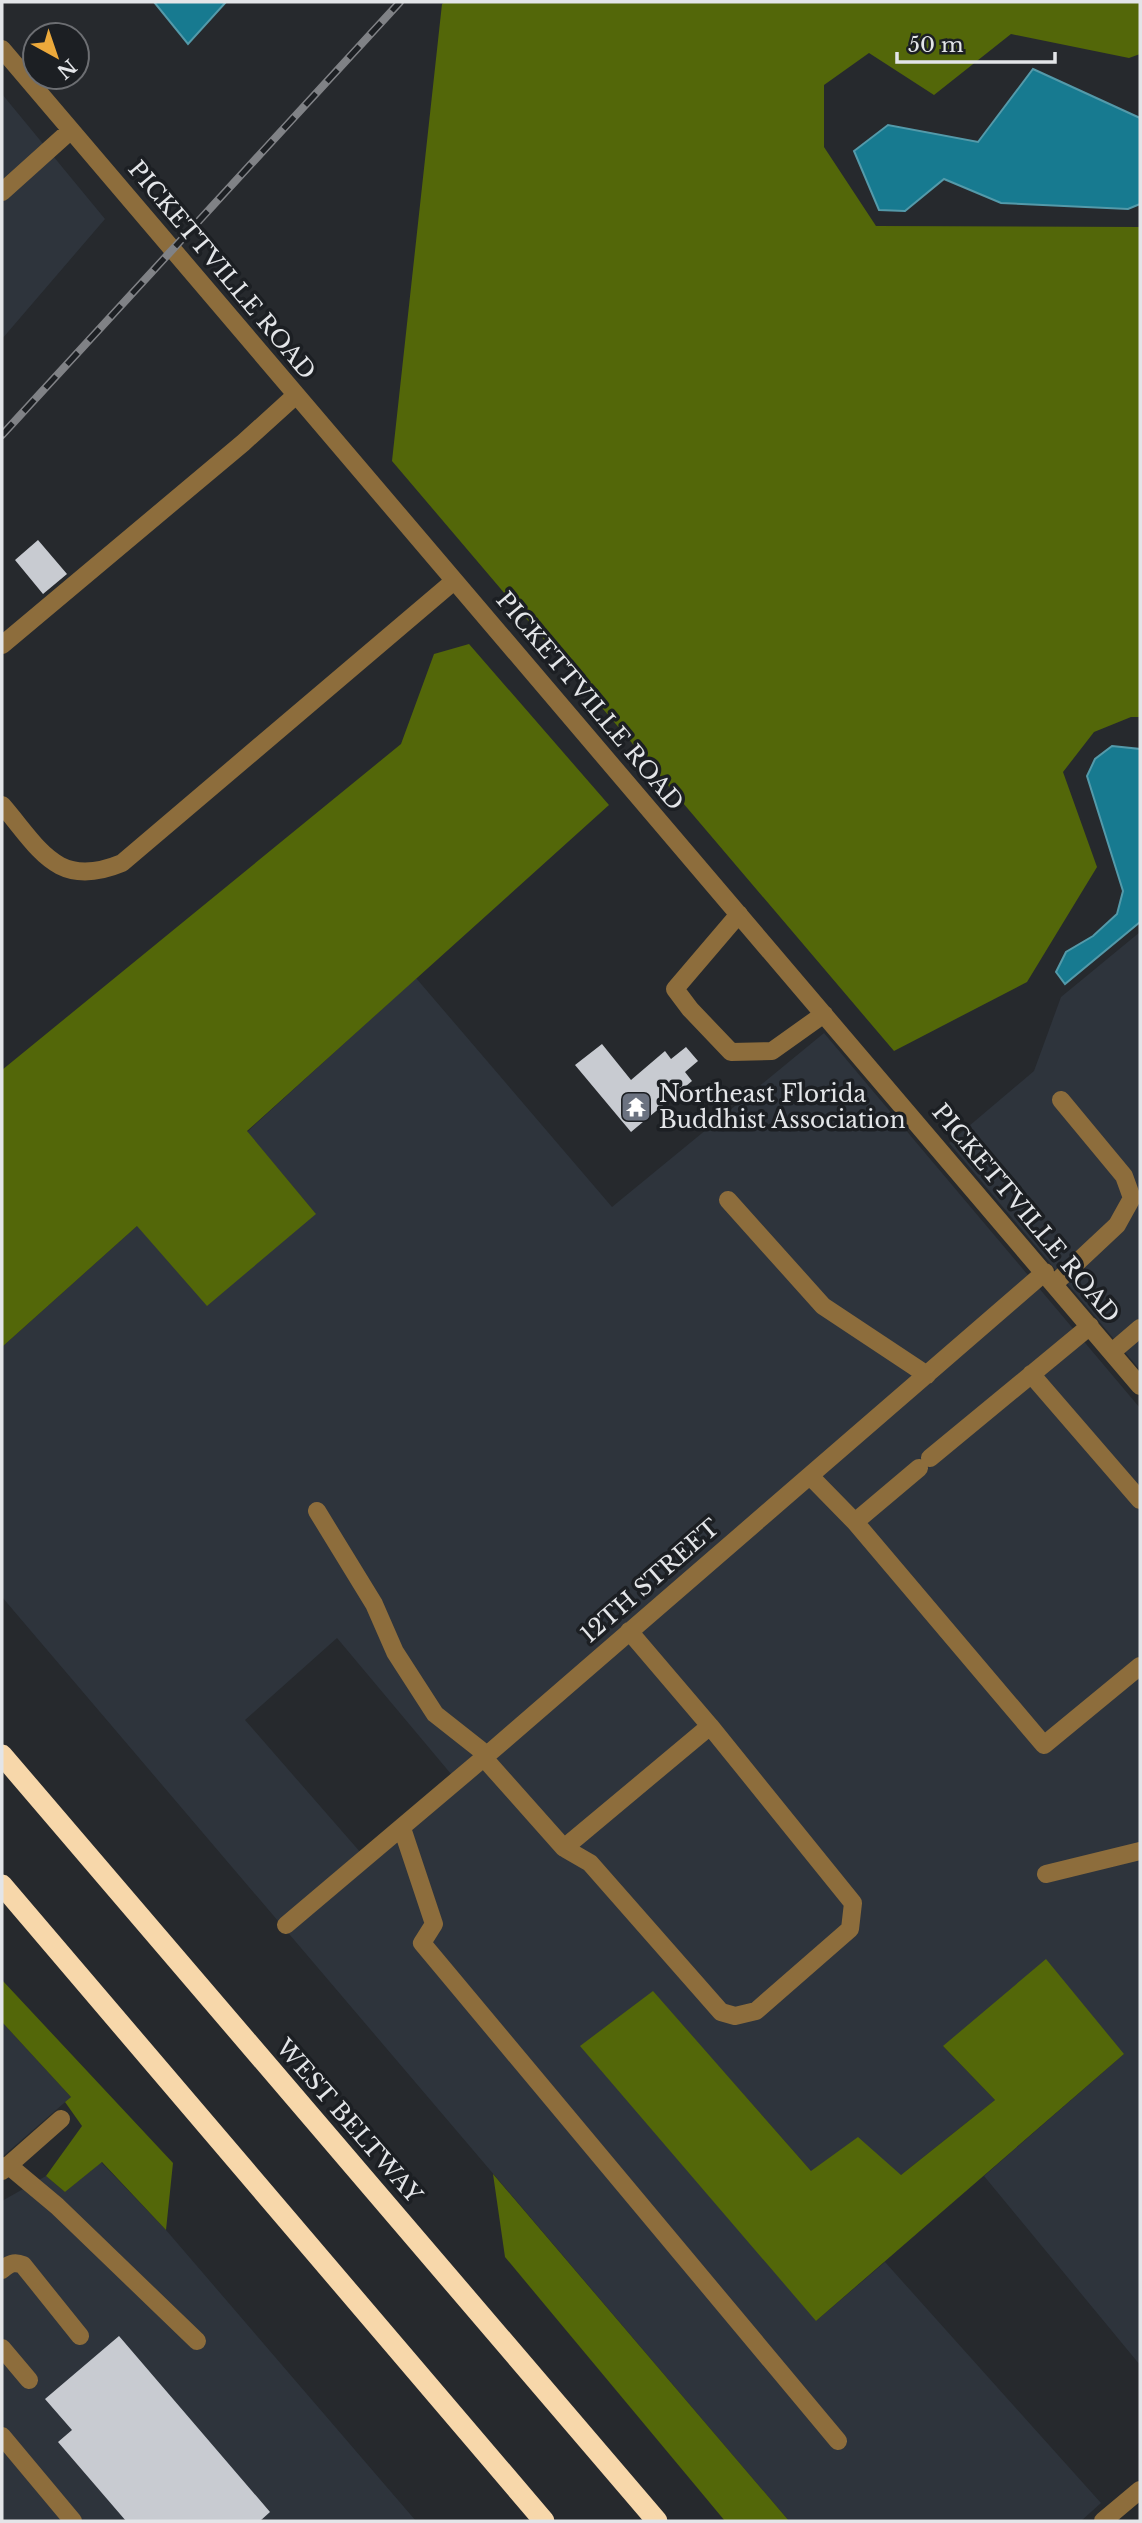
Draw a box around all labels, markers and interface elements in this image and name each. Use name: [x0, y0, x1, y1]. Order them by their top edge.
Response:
north arrow: [21, 21, 91, 91]
scale bar: [897, 21, 1054, 65]
text: 50 m: [908, 32, 964, 58]
text: N: [52, 54, 81, 83]
street label: PICKETTVILLE ROAD: [122, 155, 322, 385]
street label: PICKETTVILLE ROAD: [490, 586, 690, 816]
place label: Northeast Florida Buddhist Association: [659, 1080, 906, 1134]
temple icon: Northeast Florida Buddhist Association: [619, 1090, 653, 1124]
street label: PICKETTVILLE ROAD: [926, 1098, 1126, 1328]
street label: 12TH STREET: [575, 1513, 725, 1649]
street label: WEST BELTWAY: [270, 2033, 428, 2209]

